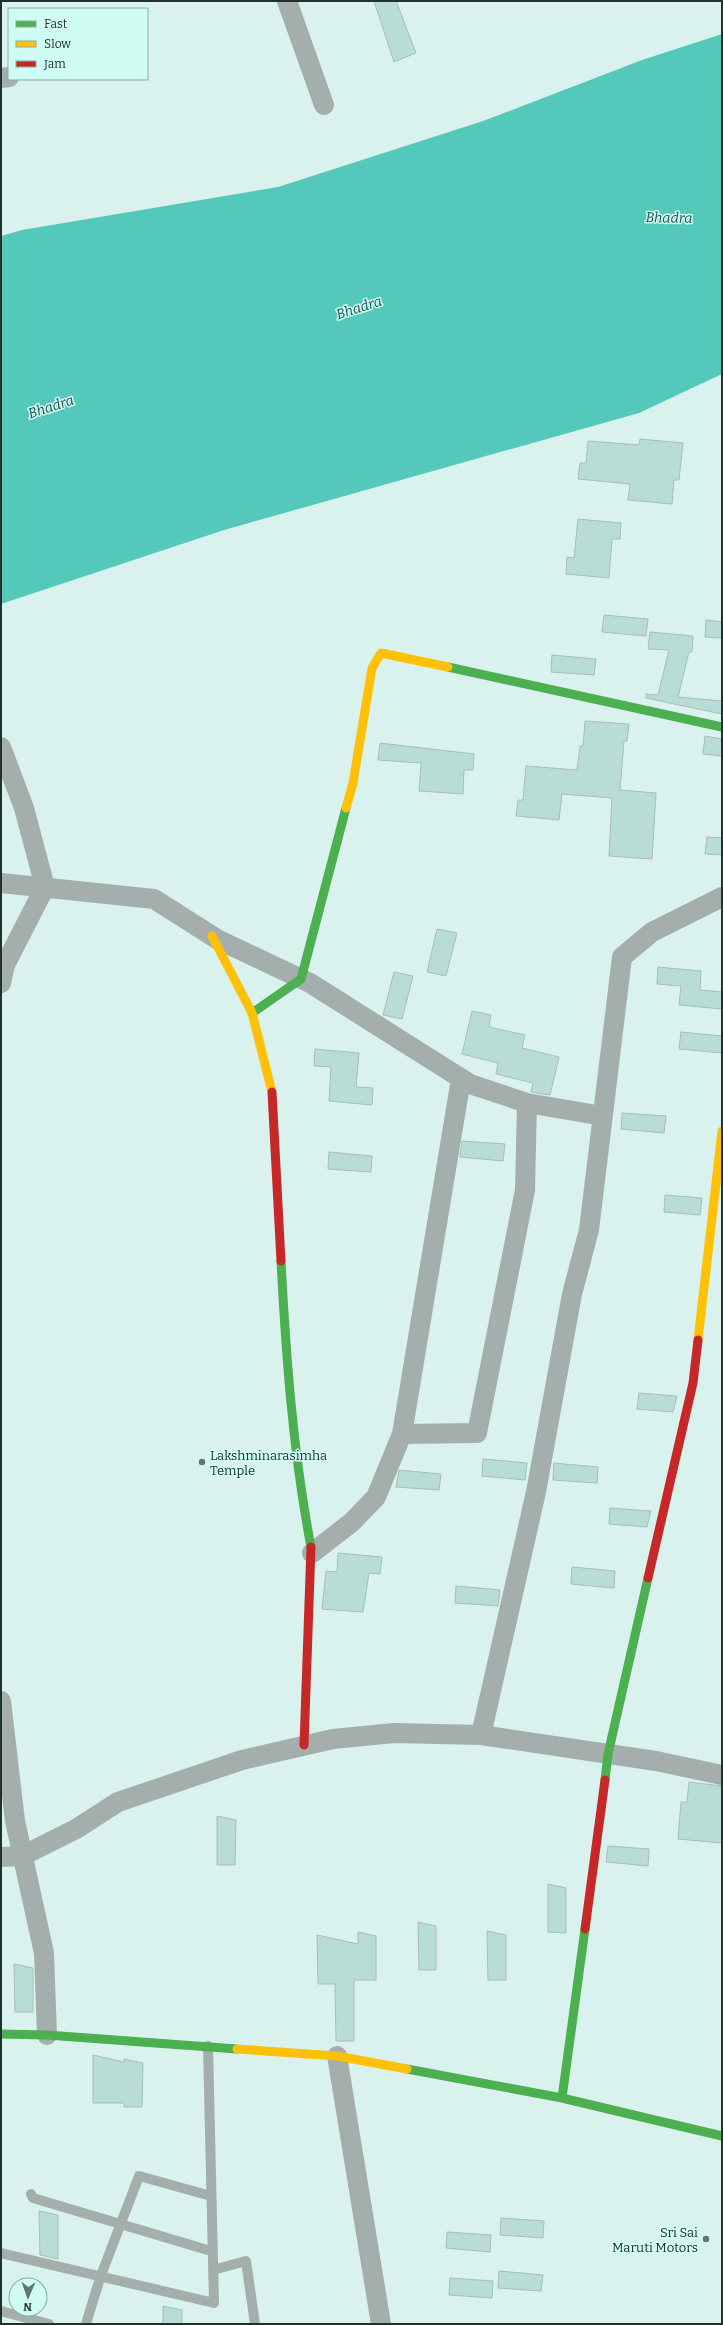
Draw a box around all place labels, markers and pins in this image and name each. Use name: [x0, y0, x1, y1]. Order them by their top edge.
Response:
place label: Lakshminarasimha Temple: [210, 1448, 327, 1478]
marker: Lakshminarasimha Temple: [197, 1457, 207, 1467]
place label: Sri Sai Maruti Motors: [612, 2225, 698, 2255]
marker: Sri Sai Maruti Motors: [701, 2234, 711, 2244]

